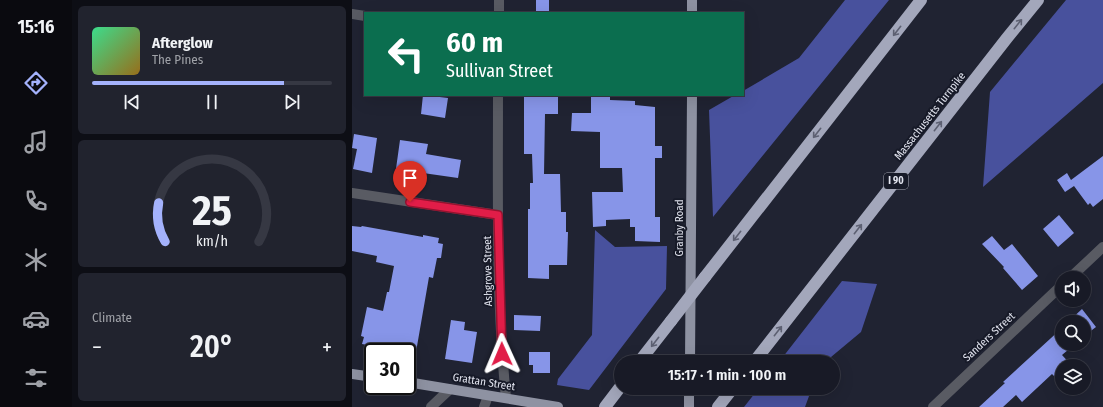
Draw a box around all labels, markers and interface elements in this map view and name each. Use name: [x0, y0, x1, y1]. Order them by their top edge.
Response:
text: 15:16: [18, 16, 55, 38]
one-way arrow: [1014, 19, 1023, 29]
one-way arrow: [893, 25, 901, 36]
text: 60 m: [446, 26, 503, 59]
icon: left: [380, 28, 432, 80]
text: Afterglow: [152, 34, 213, 52]
text: The Pines: [152, 52, 203, 67]
text: Sullivan Street: [446, 60, 553, 82]
icon: directions: [22, 69, 50, 97]
street label: Massachusetts Turnpike: [892, 70, 968, 162]
icon: previous: [121, 91, 143, 113]
icon: pause: [201, 91, 223, 113]
icon: next: [281, 91, 303, 113]
one-way arrow: [934, 121, 942, 132]
icon: music: [22, 128, 50, 156]
one-way arrow: [813, 128, 821, 139]
pin: [393, 161, 427, 202]
icon: arrive: [399, 167, 421, 189]
road number: I 90: [884, 173, 908, 189]
text: 25: [191, 185, 232, 235]
icon: phone: [22, 187, 50, 215]
street label: Granby Road: [673, 199, 686, 257]
one-way arrow: [854, 223, 863, 234]
one-way arrow: [733, 230, 741, 241]
text: km/h: [196, 232, 228, 249]
street label: Ashgrove Street: [481, 235, 495, 306]
icon: climate: [22, 246, 50, 274]
map controls: [1055, 271, 1091, 395]
button: sound: [1055, 271, 1091, 307]
icon: car: [22, 305, 50, 333]
street label: Sanders Street: [960, 309, 1018, 364]
text: Climate: [92, 310, 132, 325]
button: search: [1055, 315, 1091, 351]
one-way arrow: [774, 326, 783, 337]
text: 20°: [190, 329, 234, 365]
position arrow: [481, 333, 523, 375]
text: −: [92, 334, 102, 361]
text: +: [322, 334, 332, 361]
one-way arrow: [651, 336, 659, 347]
speed limit sign: 30: [364, 343, 416, 395]
button: layers: [1055, 359, 1091, 395]
icon: filters: [22, 364, 50, 392]
text: 15:17 · 1 min · 100 m: [668, 366, 786, 384]
street label: Grattan Street: [452, 371, 517, 393]

